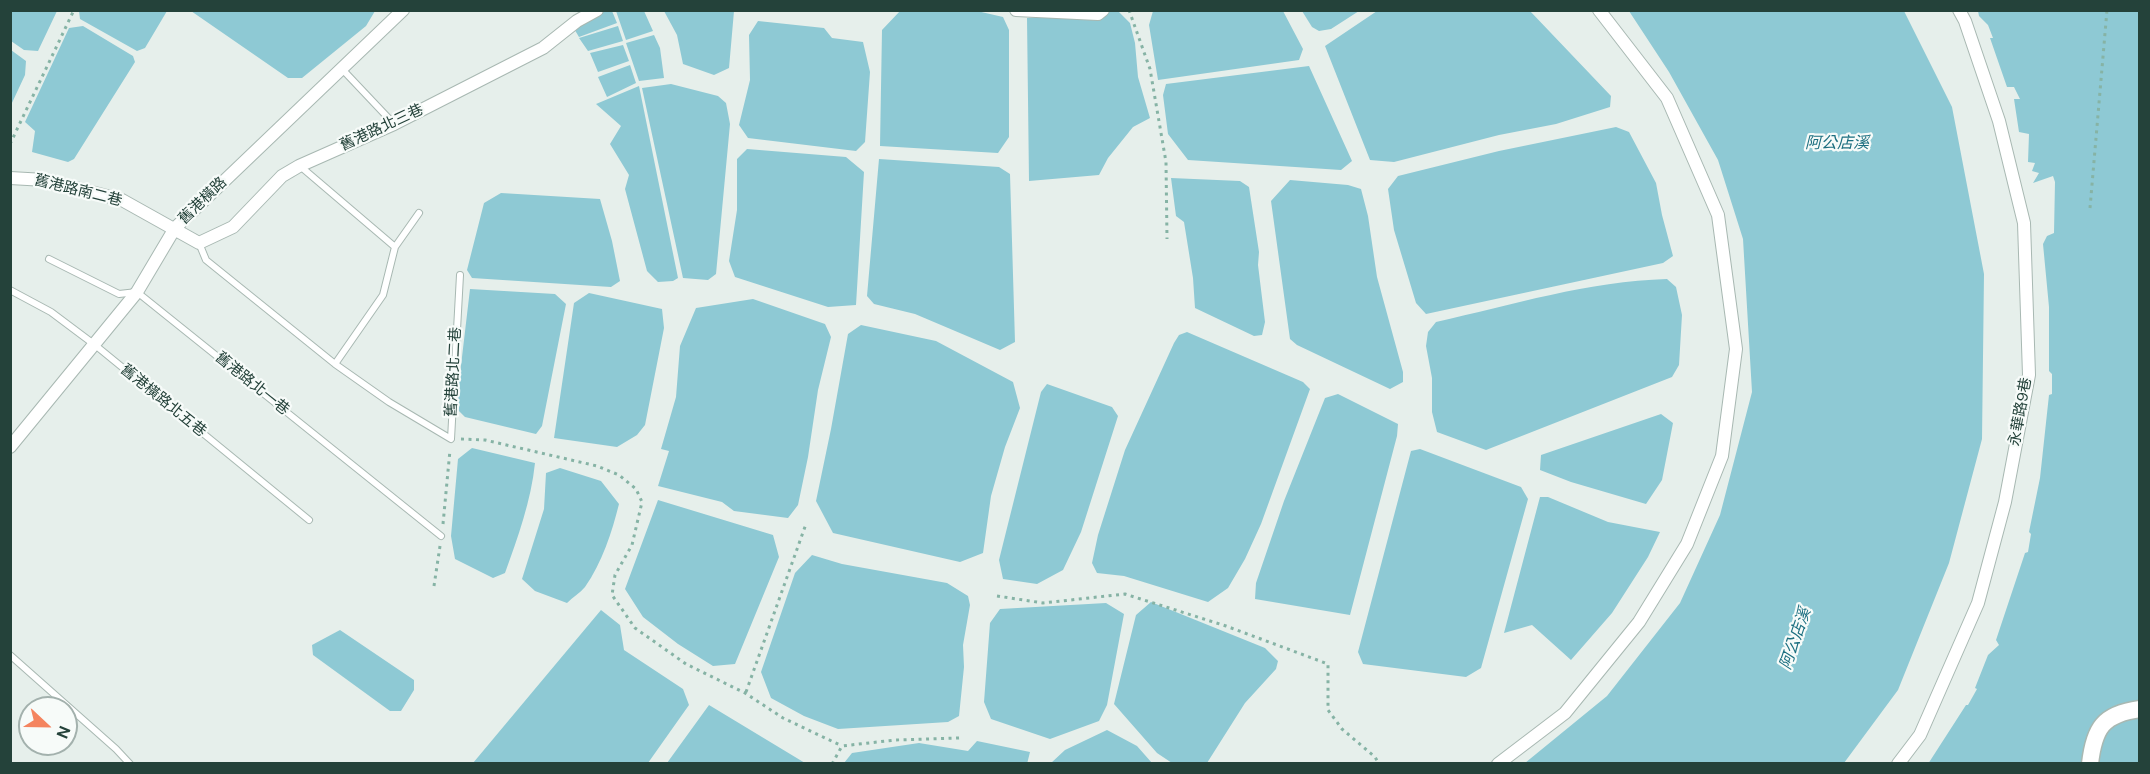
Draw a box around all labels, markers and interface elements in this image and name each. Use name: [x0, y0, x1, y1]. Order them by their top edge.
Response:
street label: 舊港路北三巷: [337, 101, 427, 155]
water label: 阿公店溪: [1805, 134, 1869, 154]
street label: 舊港路南二巷: [32, 171, 124, 211]
street label: 舊港橫路: [175, 174, 231, 228]
street label: 舊港路北二巷: [443, 327, 465, 417]
street label: 舊港路北一巷: [211, 349, 293, 419]
street label: 舊港橫路北五巷: [117, 361, 209, 441]
street label: 永華路9巷: [2006, 376, 2036, 448]
water label: 阿公店溪: [1777, 606, 1815, 672]
north arrow: [18, 696, 78, 756]
text: N: [51, 723, 75, 742]

